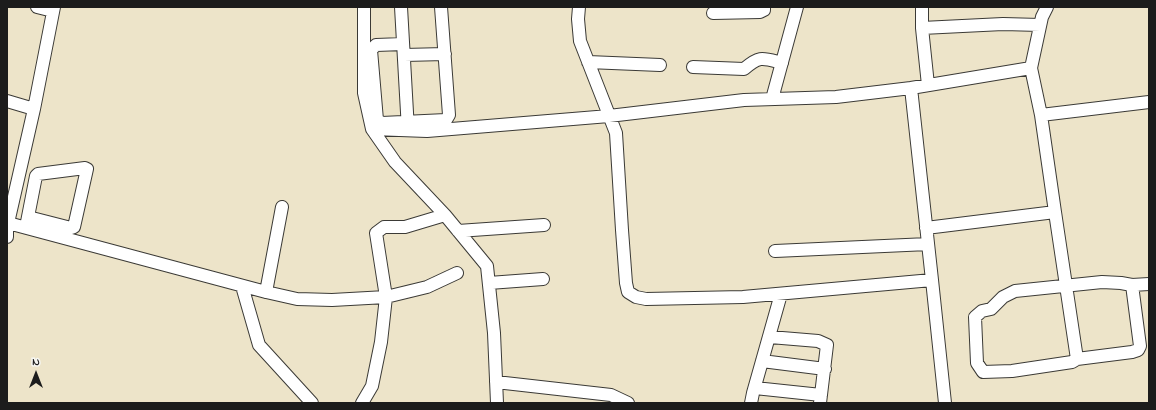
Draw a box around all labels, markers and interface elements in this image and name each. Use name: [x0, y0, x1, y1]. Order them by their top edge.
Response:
north arrow: [16, 354, 56, 394]
text: N: [32, 354, 40, 370]

